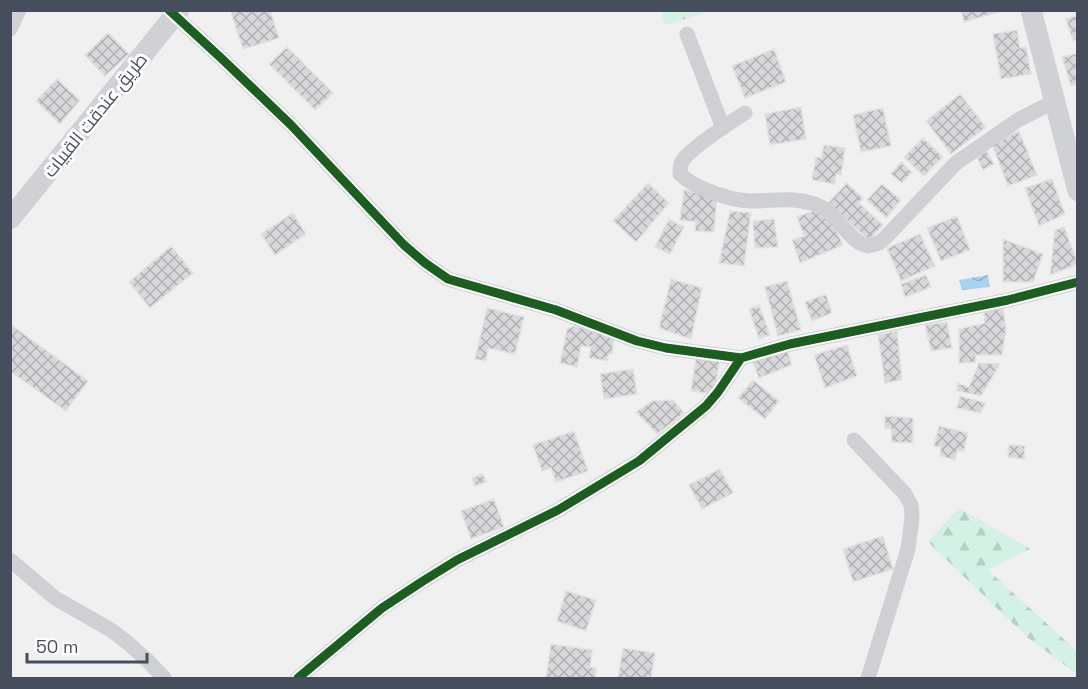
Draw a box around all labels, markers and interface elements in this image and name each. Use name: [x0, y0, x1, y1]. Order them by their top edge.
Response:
street label: طريق عندقت القبيات: [38, 48, 153, 182]
scale bar: [27, 626, 147, 664]
text: 50 m: [36, 635, 78, 658]

